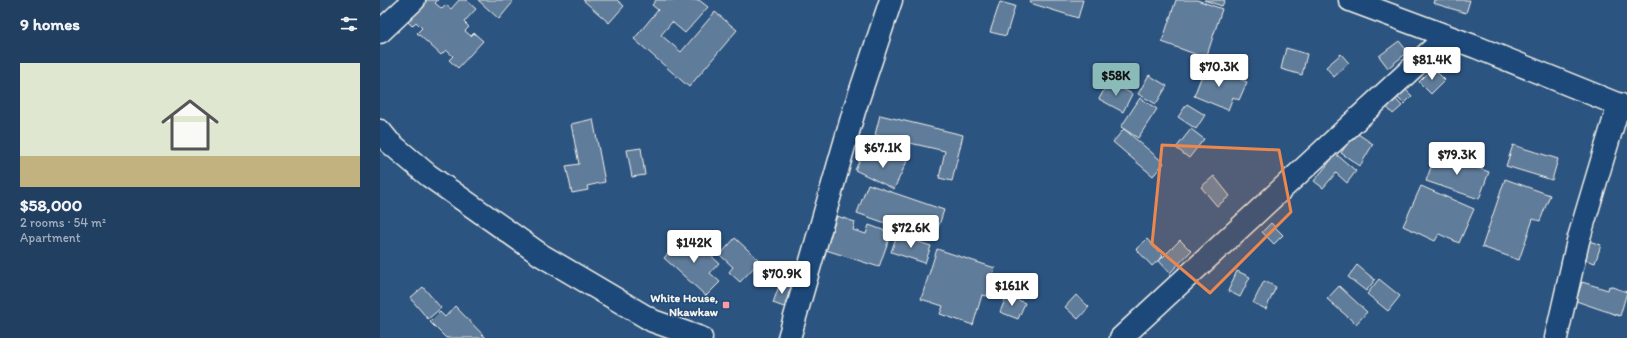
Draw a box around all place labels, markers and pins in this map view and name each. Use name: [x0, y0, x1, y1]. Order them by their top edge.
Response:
pin: $81.4K: [1399, 47, 1465, 81]
pin: $70.3K: [1186, 54, 1252, 88]
pin: $58K: [1092, 63, 1140, 97]
pin: $67.1K: [850, 135, 916, 169]
pin: $79.3K: [1424, 142, 1490, 176]
pin: $72.6K: [878, 215, 944, 249]
pin: $142K: [666, 230, 722, 264]
pin: $70.9K: [749, 261, 815, 295]
pin: $161K: [984, 273, 1040, 307]
place label: White House, Nkawkaw: [650, 291, 719, 319]
marker: White House, Nkawkaw: [721, 300, 731, 310]

